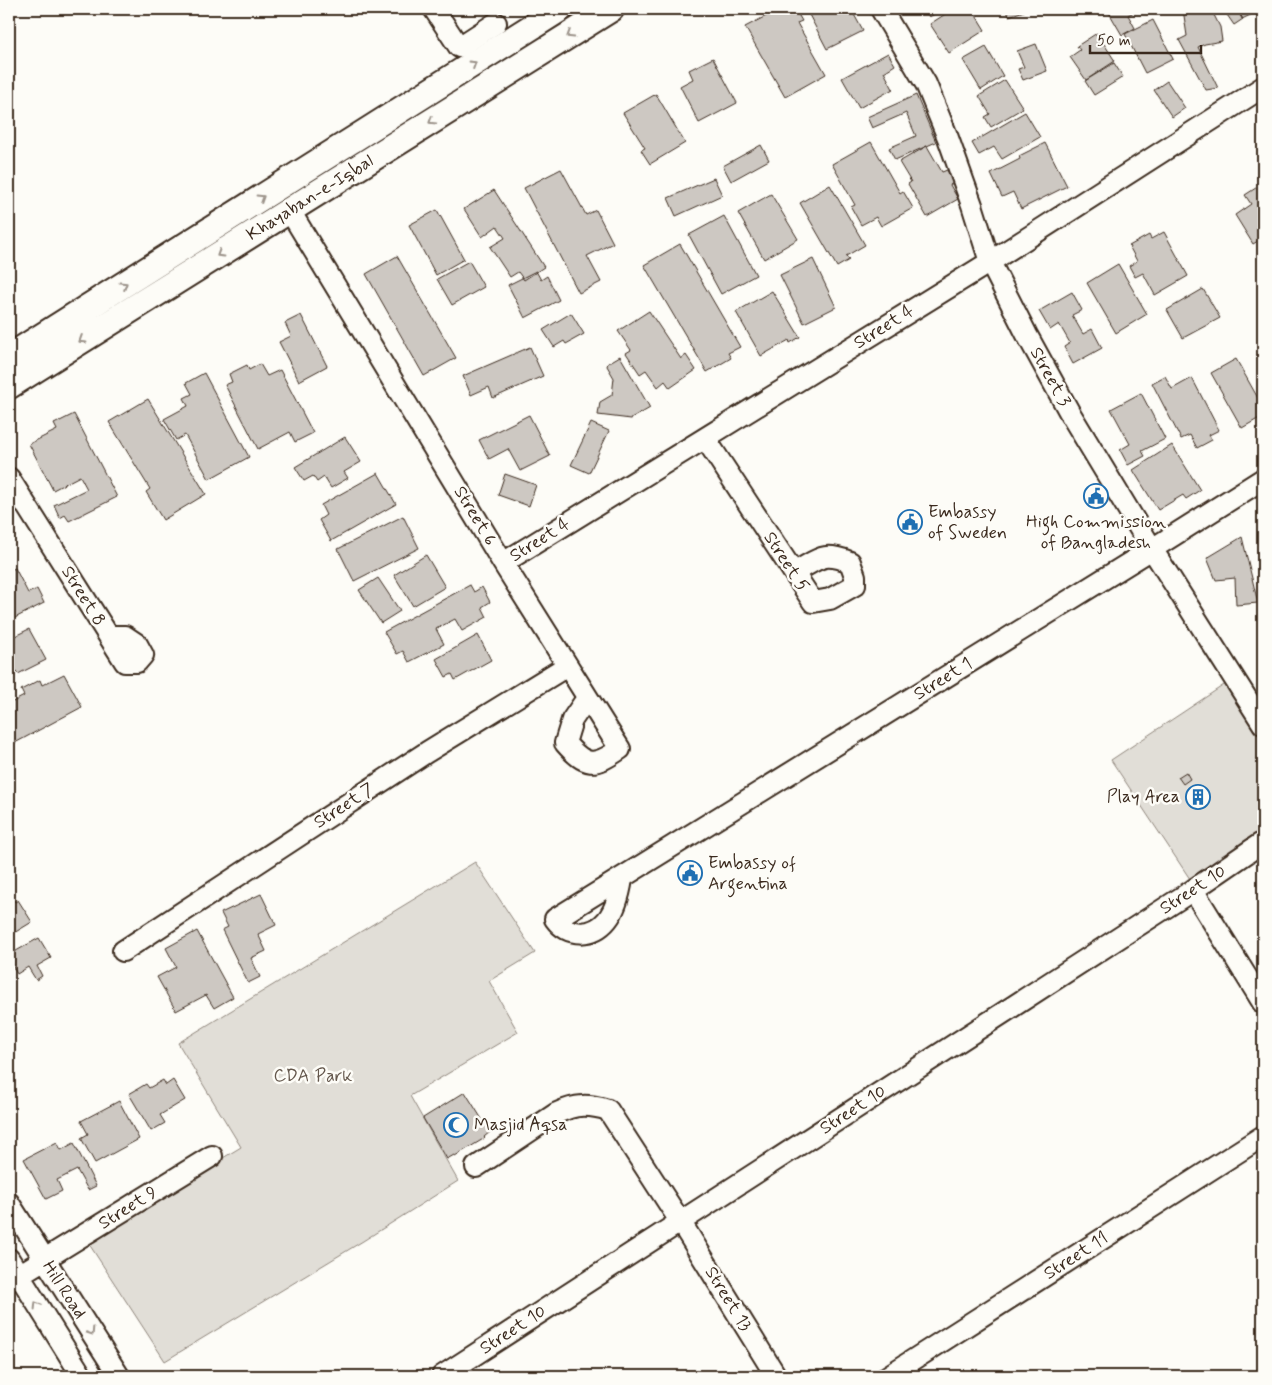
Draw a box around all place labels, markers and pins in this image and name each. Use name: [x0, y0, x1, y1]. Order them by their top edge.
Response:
public building icon: High Commission of Bangladesh: [1083, 483, 1109, 509]
place label: Embassy of Sweden: [928, 500, 1007, 545]
public building icon: Embassy of Sweden: [897, 509, 923, 535]
place label: High Commission of Bangladesh: [1026, 510, 1166, 555]
building icon: Play Area: [1185, 784, 1211, 810]
place label: Play Area: [1107, 785, 1180, 809]
place label: Embassy of Argentina: [708, 851, 796, 898]
public building icon: Embassy of Argentina: [677, 860, 703, 886]
mosque icon: Masjid Aqsa: [443, 1112, 469, 1138]
place label: Masjid Aqsa: [474, 1113, 567, 1137]

